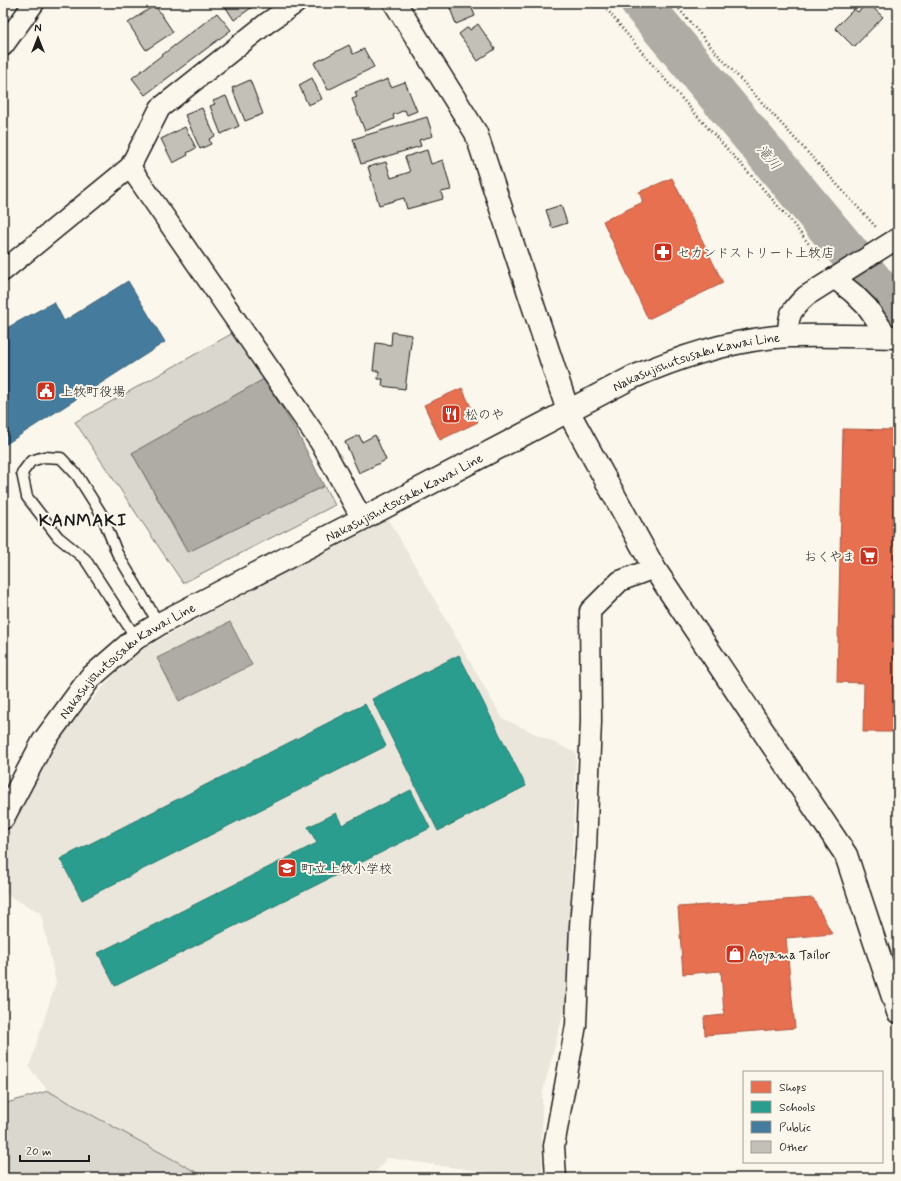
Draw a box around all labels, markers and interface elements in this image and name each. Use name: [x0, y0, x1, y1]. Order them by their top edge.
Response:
north arrow: [18, 18, 58, 58]
text: N: [34, 22, 42, 36]
water label: 滝川: [752, 141, 784, 174]
pharmacy icon: セカンドストリート上牧店: [652, 241, 674, 263]
place label: セカンドストリート上牧店: [677, 245, 834, 262]
street label: Nakasujishutsusaku Kawai Line: [610, 330, 781, 396]
public building icon: 上牧町役場: [35, 380, 57, 402]
place label: 上牧町役場: [60, 384, 125, 401]
restaurant icon: 松のや: [440, 403, 462, 425]
place label: 松のや: [465, 407, 504, 424]
street label: Nakasujishutsusaku Kawai Line: [323, 450, 486, 546]
district label: KANMAKI: [39, 510, 127, 532]
supermarket icon: おくやま: [858, 545, 880, 567]
place label: おくやま: [804, 549, 855, 566]
street label: Nakasujishutsusaku Kawai Line: [56, 600, 199, 723]
school or university icon: 町立上牧小学校: [276, 857, 298, 879]
place label: 町立上牧小学校: [301, 861, 392, 878]
shop icon: Aoyama Tailor: [724, 943, 746, 965]
place label: Aoyama Tailor: [749, 947, 831, 964]
legend: [743, 1071, 883, 1163]
text: Shops: [779, 1080, 806, 1096]
text: Schools: [779, 1100, 815, 1116]
text: Public: [779, 1120, 811, 1136]
scale bar: [20, 1137, 89, 1163]
text: Other: [779, 1140, 808, 1156]
text: 20 m: [26, 1144, 52, 1160]

